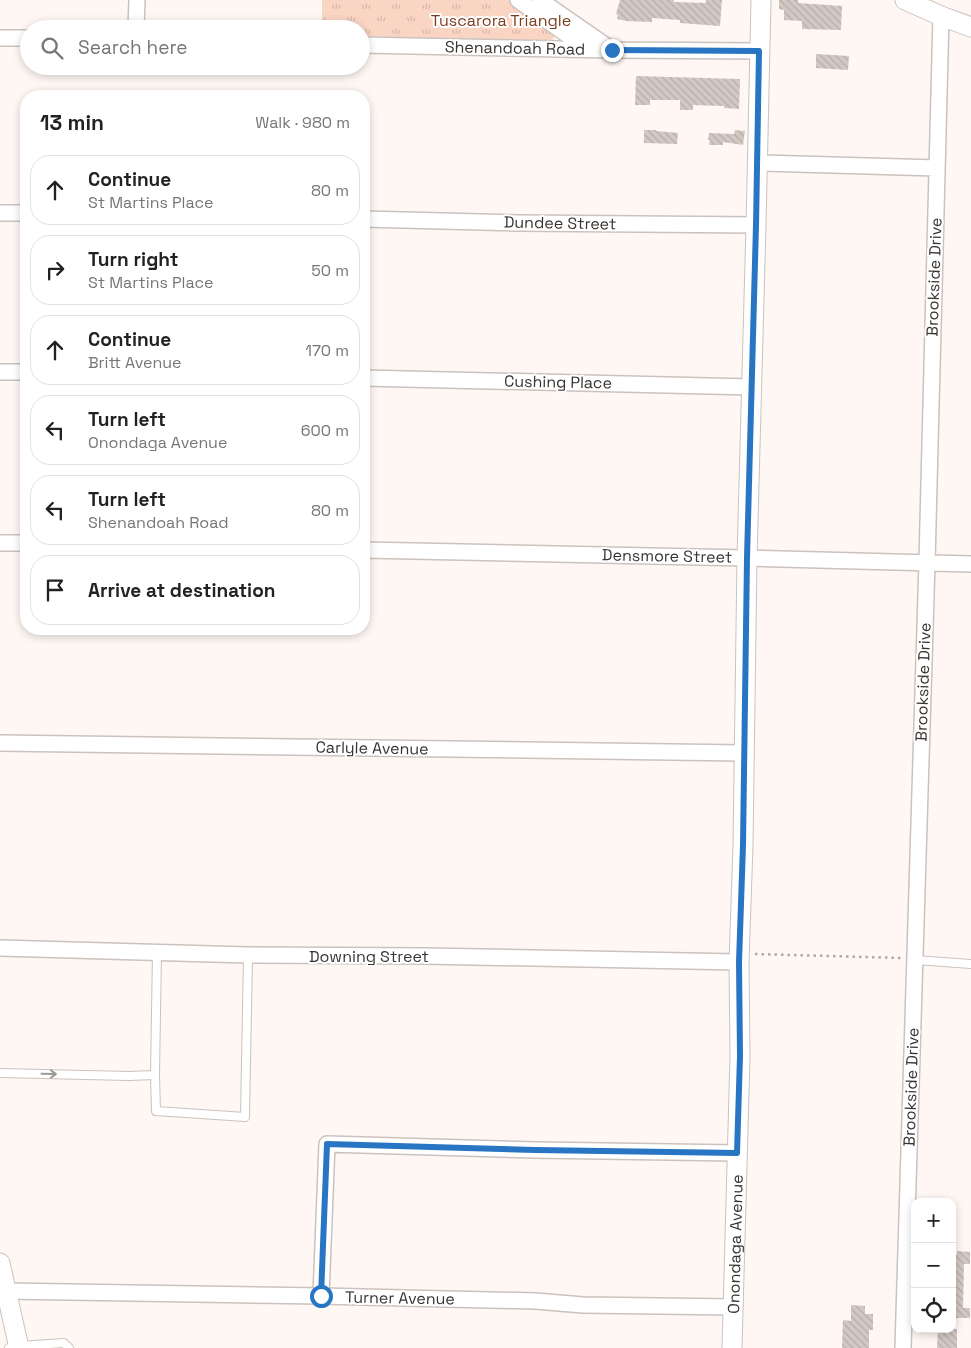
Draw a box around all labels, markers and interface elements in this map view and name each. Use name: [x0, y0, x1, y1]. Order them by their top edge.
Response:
park label: Tuscarora Triangle: [431, 10, 571, 31]
search box: [20, 20, 370, 75]
icon: search: [38, 34, 66, 62]
text: Search here: [78, 35, 188, 60]
street label: Shenandoah Road: [445, 36, 585, 60]
route end: [601, 39, 624, 62]
text: 13 min: [40, 109, 104, 136]
text: Walk · 980 m: [255, 112, 350, 133]
text: Continue: [88, 167, 171, 192]
icon: ahead: [41, 176, 69, 204]
text: 80 m: [311, 180, 349, 201]
text: St Martins Place: [88, 192, 214, 213]
street label: Dundee Street: [504, 212, 616, 234]
street label: Brookside Drive: [921, 217, 947, 337]
text: Turn right: [88, 247, 178, 272]
icon: right: [41, 256, 69, 284]
text: 50 m: [311, 260, 349, 281]
text: St Martins Place: [88, 272, 214, 293]
text: Continue: [88, 327, 171, 352]
icon: ahead: [41, 336, 69, 364]
text: 170 m: [305, 340, 349, 361]
text: Britt Avenue: [88, 352, 181, 373]
street label: Cushing Place: [504, 371, 612, 393]
text: Turn left: [88, 407, 166, 432]
icon: left: [41, 416, 69, 444]
text: 600 m: [301, 420, 349, 441]
text: Onondaga Avenue: [88, 432, 227, 453]
text: Turn left: [88, 487, 166, 512]
icon: left: [41, 496, 69, 524]
text: 80 m: [311, 500, 349, 521]
text: Shenandoah Road: [88, 512, 229, 533]
street label: Densmore Street: [602, 544, 732, 568]
icon: arrive: [41, 576, 69, 604]
text: Arrive at destination: [88, 578, 276, 603]
street label: Brookside Drive: [910, 622, 936, 742]
street label: Carlyle Avenue: [315, 737, 429, 759]
street label: Downing Street: [309, 946, 429, 967]
street label: Brookside Drive: [898, 1027, 924, 1147]
one-way arrow: [40, 1069, 56, 1079]
street label: Onondaga Avenue: [722, 1174, 747, 1314]
map controls: [911, 1198, 956, 1333]
button: +: [911, 1198, 956, 1243]
button: −: [911, 1243, 956, 1288]
route start: [310, 1285, 333, 1308]
street label: Turner Avenue: [345, 1287, 455, 1309]
button: locate: [911, 1288, 956, 1333]

